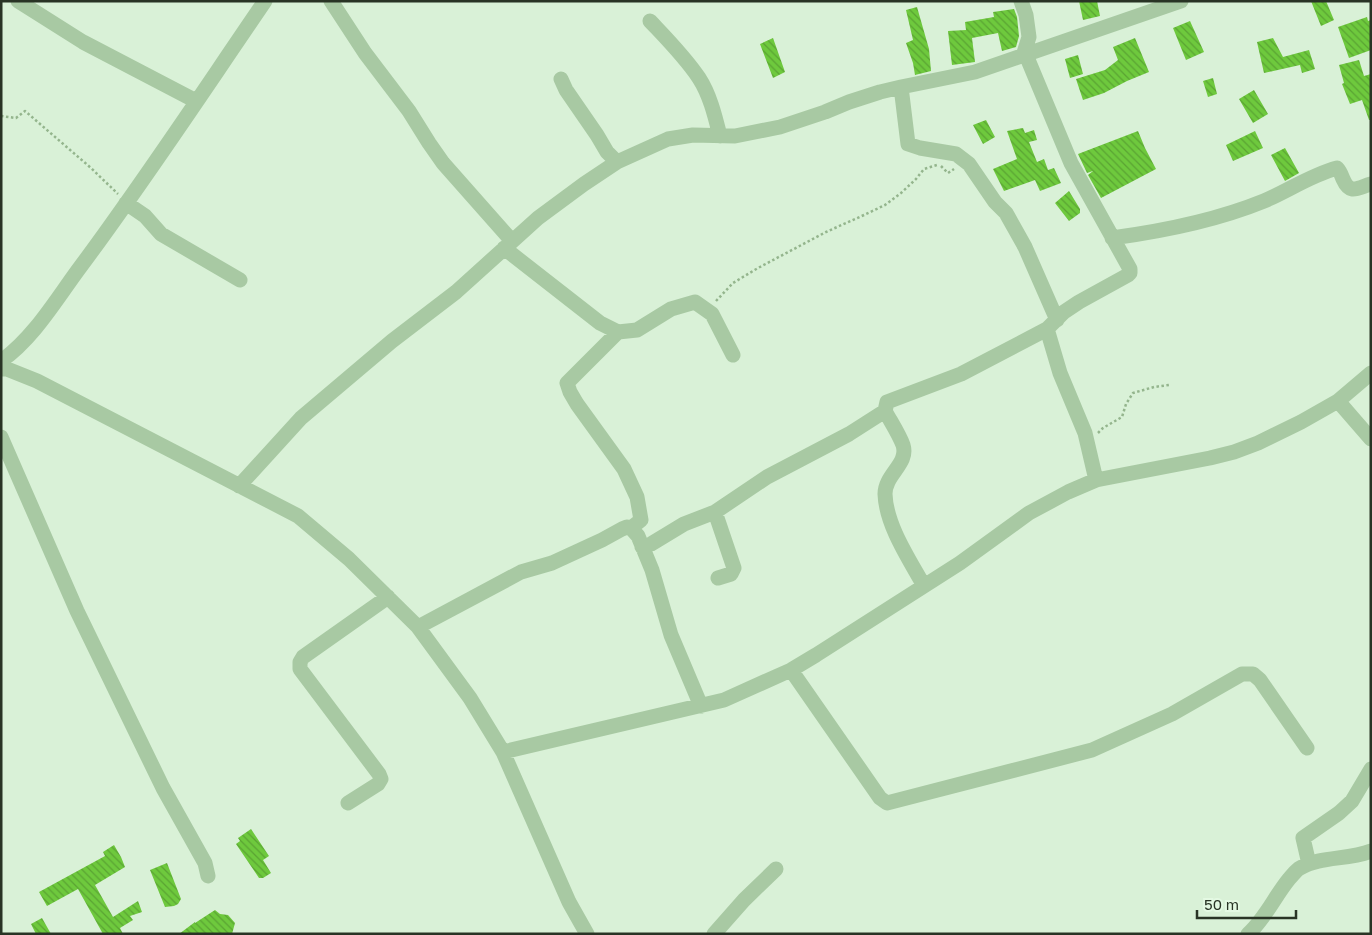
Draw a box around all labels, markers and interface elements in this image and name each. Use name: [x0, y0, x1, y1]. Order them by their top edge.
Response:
scale bar: [1197, 888, 1296, 920]
text: 50 m: [1204, 895, 1239, 913]

